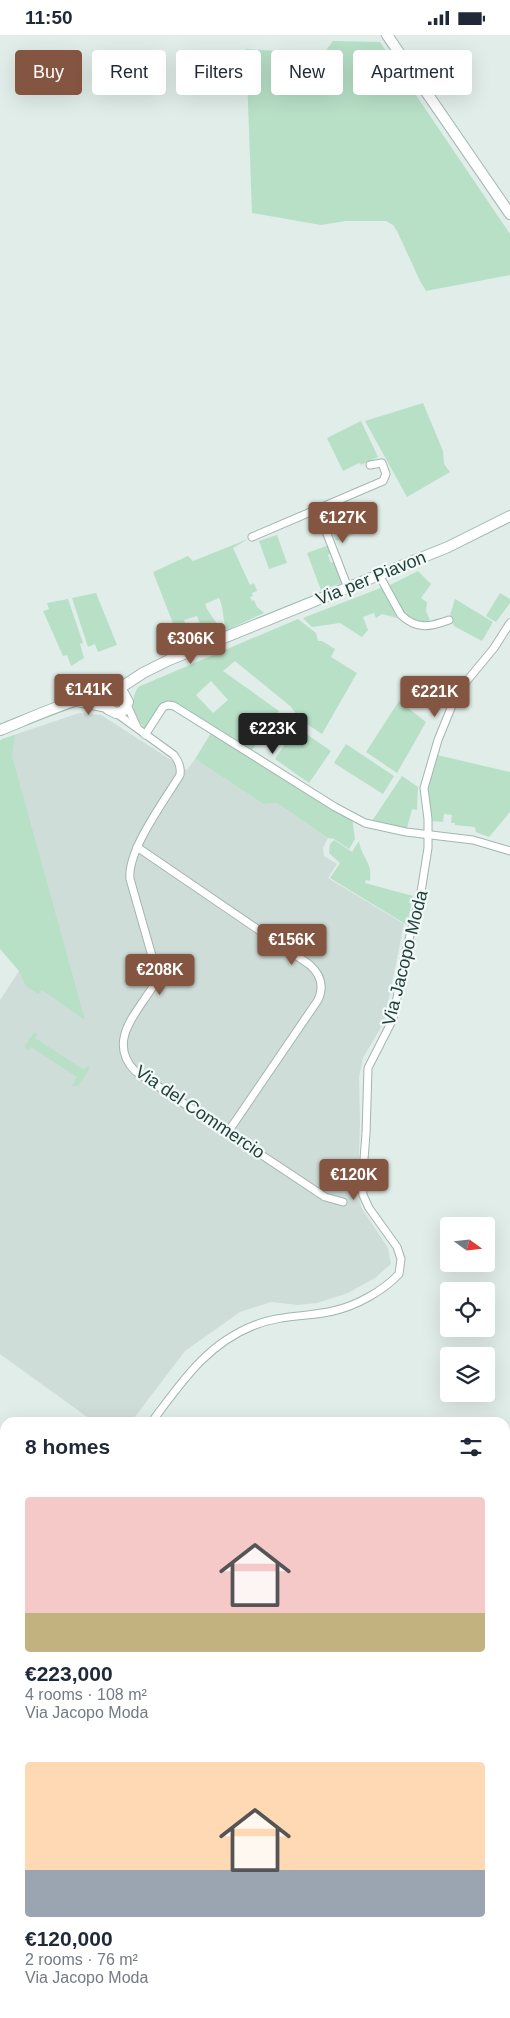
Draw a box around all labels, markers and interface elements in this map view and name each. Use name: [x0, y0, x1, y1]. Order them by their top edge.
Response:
text: 11:50: [25, 7, 73, 28]
chip: Buy: [15, 50, 82, 95]
chip: Rent: [92, 50, 166, 95]
chip: Filters: [176, 50, 261, 95]
chip: New: [271, 50, 343, 95]
chip: Apartment: [353, 50, 472, 95]
pin: €127K: [308, 501, 378, 544]
text: €127K: [319, 509, 367, 526]
street label: Via per Piavon: [313, 547, 429, 609]
pin: €306K: [156, 623, 226, 665]
text: €306K: [167, 630, 215, 647]
pin: €141K: [54, 673, 124, 716]
pin: €221K: [400, 675, 470, 718]
text: €141K: [65, 681, 113, 698]
text: €221K: [411, 683, 459, 700]
pin: €223K: [238, 713, 308, 755]
text: €223K: [249, 720, 297, 737]
street label: Via Jacopo Moda: [379, 887, 432, 1028]
pin: €156K: [257, 923, 327, 966]
text: €156K: [268, 931, 316, 948]
pin: €208K: [125, 953, 195, 996]
text: €208K: [136, 961, 184, 978]
street label: Via del Commercio: [132, 1061, 268, 1163]
pin: €120K: [319, 1159, 389, 1201]
text: €120K: [330, 1166, 378, 1183]
north arrow: [440, 1217, 495, 1273]
map controls: [440, 1217, 495, 1402]
button: locate: [440, 1282, 495, 1337]
button: layers: [440, 1347, 495, 1402]
icon: filters: [457, 1433, 485, 1461]
text: 8 homes: [25, 1435, 110, 1458]
icon: home: [210, 1530, 300, 1620]
text: €223,000: [25, 1662, 113, 1685]
text: 4 rooms · 108 m²: [25, 1686, 147, 1703]
text: Via Jacopo Moda: [25, 1704, 148, 1721]
icon: home: [210, 1795, 300, 1885]
text: €120,000: [25, 1927, 113, 1950]
text: 2 rooms · 76 m²: [25, 1951, 138, 1968]
text: Via Jacopo Moda: [25, 1969, 148, 1986]

